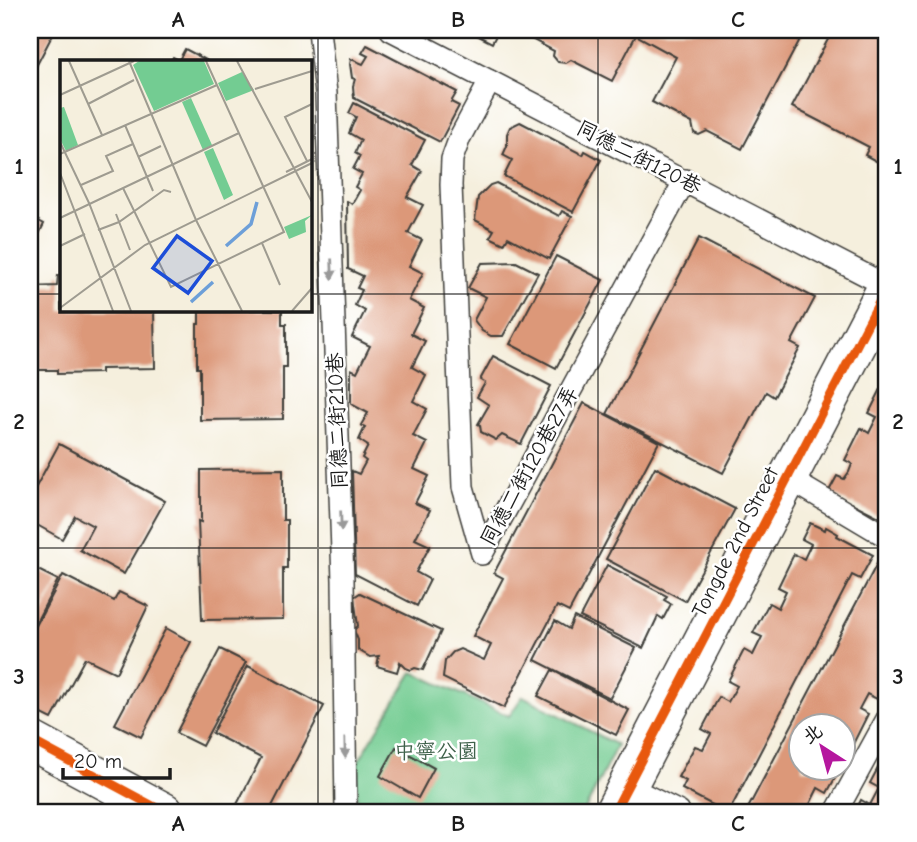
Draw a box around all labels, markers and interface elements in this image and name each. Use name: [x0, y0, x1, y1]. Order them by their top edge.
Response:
text: A: [172, 6, 185, 33]
text: B: [451, 6, 465, 33]
text: C: [731, 6, 745, 33]
inset map: [60, 60, 312, 312]
street label: 同德二街120巷: [572, 115, 706, 199]
text: 1: [14, 153, 24, 180]
text: 1: [893, 153, 903, 180]
one-way arrow: [326, 258, 338, 280]
street label: 同德二街210巷: [323, 352, 351, 490]
street label: 同德二街120巷27弄: [475, 382, 583, 550]
text: 2: [13, 408, 25, 435]
text: 2: [892, 408, 904, 435]
street label: Tongde 2nd Street: [687, 462, 784, 621]
one-way arrow: [335, 510, 347, 532]
text: 3: [13, 663, 25, 690]
text: 3: [892, 663, 904, 690]
north arrow: [788, 712, 858, 782]
text: 北: [798, 720, 827, 749]
scale bar: [63, 737, 170, 781]
one-way arrow: [339, 738, 351, 760]
park label: 中寧公園: [394, 739, 478, 763]
text: 20 m: [74, 749, 122, 773]
text: A: [172, 810, 185, 837]
text: B: [451, 810, 465, 837]
text: C: [731, 810, 745, 837]

